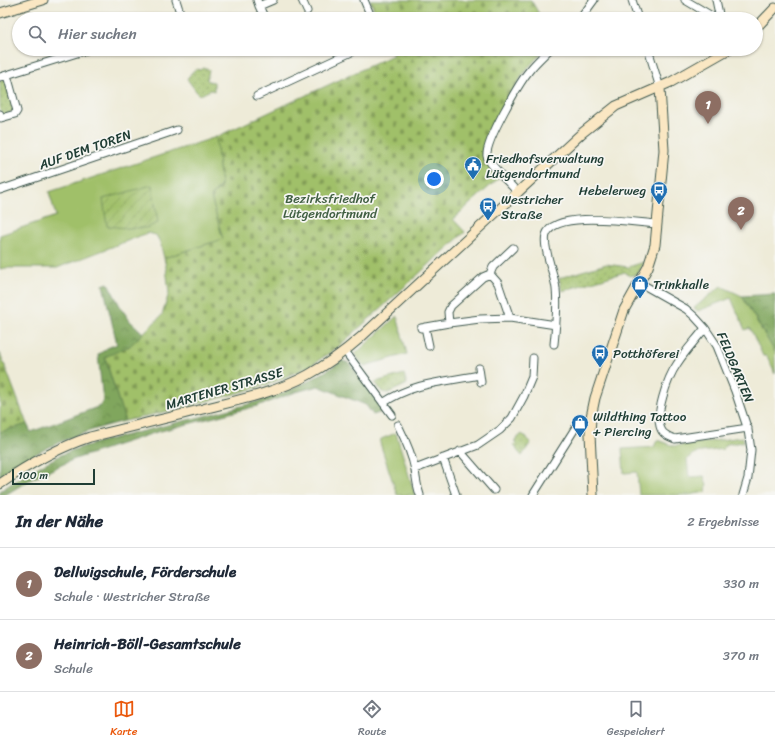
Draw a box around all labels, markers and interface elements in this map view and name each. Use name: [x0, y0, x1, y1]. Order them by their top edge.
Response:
search box: [12, 12, 763, 56]
text: Hier suchen: [58, 21, 137, 47]
icon: search: [26, 23, 48, 45]
pin: 1: [695, 91, 721, 124]
street label: AUF DEM TOREN: [35, 123, 134, 176]
place label: Friedhofsverwaltung Lütgendortmund: [486, 147, 604, 185]
public building icon: Friedhofsverwaltung Lütgendortmund: [463, 155, 483, 180]
your location: [424, 169, 444, 189]
place label: Hebelerweg: [579, 179, 646, 202]
bus stop icon: Hebelerweg: [649, 180, 669, 205]
park label: Bezirksfriedhof Lütgendortmund: [283, 187, 378, 225]
place label: Westricher Straße: [501, 188, 564, 226]
bus stop icon: Westricher Straße: [478, 196, 498, 221]
pin: 2: [728, 197, 754, 230]
place label: Trinkhalle: [653, 273, 709, 296]
shop icon: Trinkhalle: [630, 274, 650, 299]
street label: FELDGARTEN: [710, 328, 761, 406]
place label: Potthöferei: [613, 342, 680, 365]
bus stop icon: Potthöferei: [590, 343, 610, 368]
street label: MARTENER STRASSE: [163, 361, 286, 416]
place label: Wildthing Tattoo + Piercing: [592, 405, 687, 443]
shop icon: Wildthing Tattoo + Piercing: [570, 413, 590, 438]
text: 100 m: [18, 466, 48, 485]
scale bar: [12, 467, 95, 486]
text: In der Nähe: [16, 506, 103, 536]
text: 2 Ergebnisse: [687, 510, 759, 533]
text: Dellwigschule, Förderschule: [54, 559, 236, 585]
text: 1: [26, 572, 32, 595]
text: 330 m: [723, 572, 759, 595]
text: Schule · Westricher Straße: [54, 585, 210, 608]
text: Heinrich-Böll-Gesamtschule: [54, 631, 241, 657]
text: 2: [25, 644, 33, 667]
text: 370 m: [723, 644, 759, 667]
text: Schule: [54, 657, 93, 680]
tab: Karte: [110, 698, 137, 741]
tab: Route: [358, 698, 386, 741]
tab: Gespeichert: [607, 698, 665, 741]

